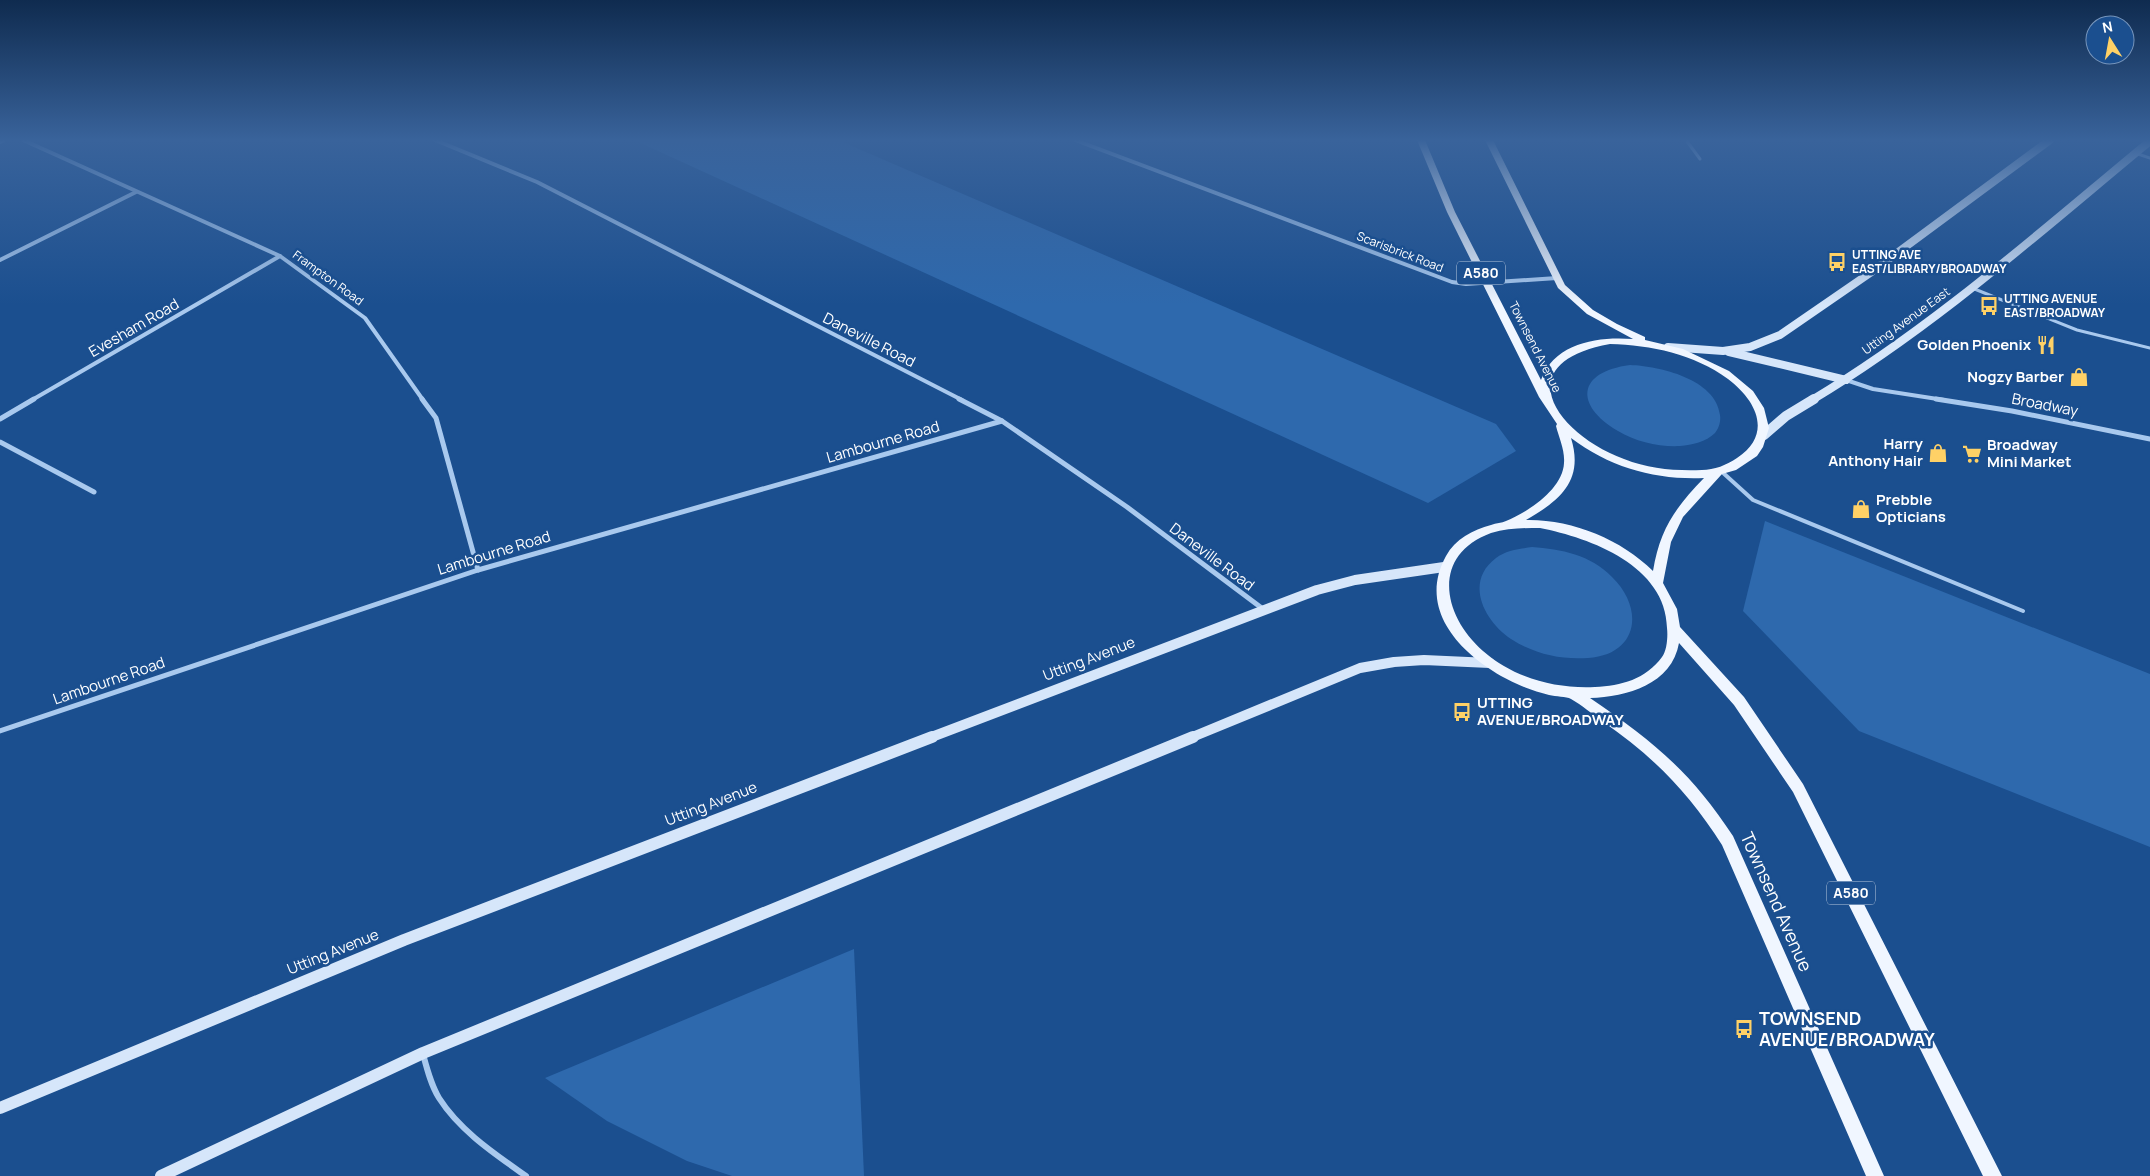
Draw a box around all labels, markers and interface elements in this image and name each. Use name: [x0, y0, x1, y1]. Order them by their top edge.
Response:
north arrow: [2085, 15, 2135, 65]
text: N: [2101, 16, 2114, 37]
street label: Scarisbrick Road: [1354, 227, 1446, 276]
street label: Frampton Road: [289, 246, 367, 309]
place label: UTTING AVE EAST/LIBRARY/BROADWAY: [1852, 246, 2007, 277]
bus stop icon: UTTING AVE EAST/LIBRARY/BROADWAY: [1826, 251, 1848, 273]
road number: A580: [1457, 262, 1505, 284]
street label: Utting Avenue East: [1858, 283, 1953, 358]
place label: UTTING AVENUE EAST/BROADWAY: [2004, 290, 2106, 321]
street label: Evesham Road: [85, 293, 183, 362]
bus stop icon: UTTING AVENUE EAST/BROADWAY: [1978, 295, 2000, 317]
street label: Townsend Avenue: [1505, 298, 1566, 395]
street label: Daneville Road: [819, 307, 919, 372]
place label: Golden Phoenix: [1917, 334, 2032, 355]
restaurant icon: Golden Phoenix: [2035, 334, 2057, 356]
place label: Nogzy Barber: [1967, 366, 2064, 387]
shop icon: Nogzy Barber: [2068, 366, 2090, 388]
street label: Broadway: [2010, 388, 2080, 421]
street label: Lambourne Road: [824, 415, 942, 468]
place label: Harry Anthony Hair: [1828, 433, 1924, 471]
place label: Broadway Mini Market: [1987, 434, 2072, 472]
shop icon: Harry Anthony Hair: [1927, 442, 1949, 464]
supermarket icon: Broadway Mini Market: [1961, 443, 1983, 465]
place label: Prebble Opticians: [1876, 489, 1946, 527]
shop icon: Prebble Opticians: [1850, 498, 1872, 520]
street label: Daneville Road: [1166, 518, 1259, 595]
street label: Lambourne Road: [435, 525, 553, 580]
street label: Utting Avenue: [1040, 631, 1138, 686]
street label: Lambourne Road: [50, 652, 168, 709]
place label: UTTING AVENUE/BROADWAY: [1477, 692, 1624, 730]
bus stop icon: UTTING AVENUE/BROADWAY: [1451, 701, 1473, 723]
street label: Utting Avenue: [662, 776, 760, 831]
street label: Townsend Avenue: [1735, 828, 1818, 975]
road number: A580: [1827, 881, 1875, 904]
street label: Utting Avenue: [284, 923, 382, 979]
place label: TOWNSEND AVENUE/BROADWAY: [1759, 1006, 1935, 1051]
bus stop icon: TOWNSEND AVENUE/BROADWAY: [1733, 1018, 1755, 1040]

